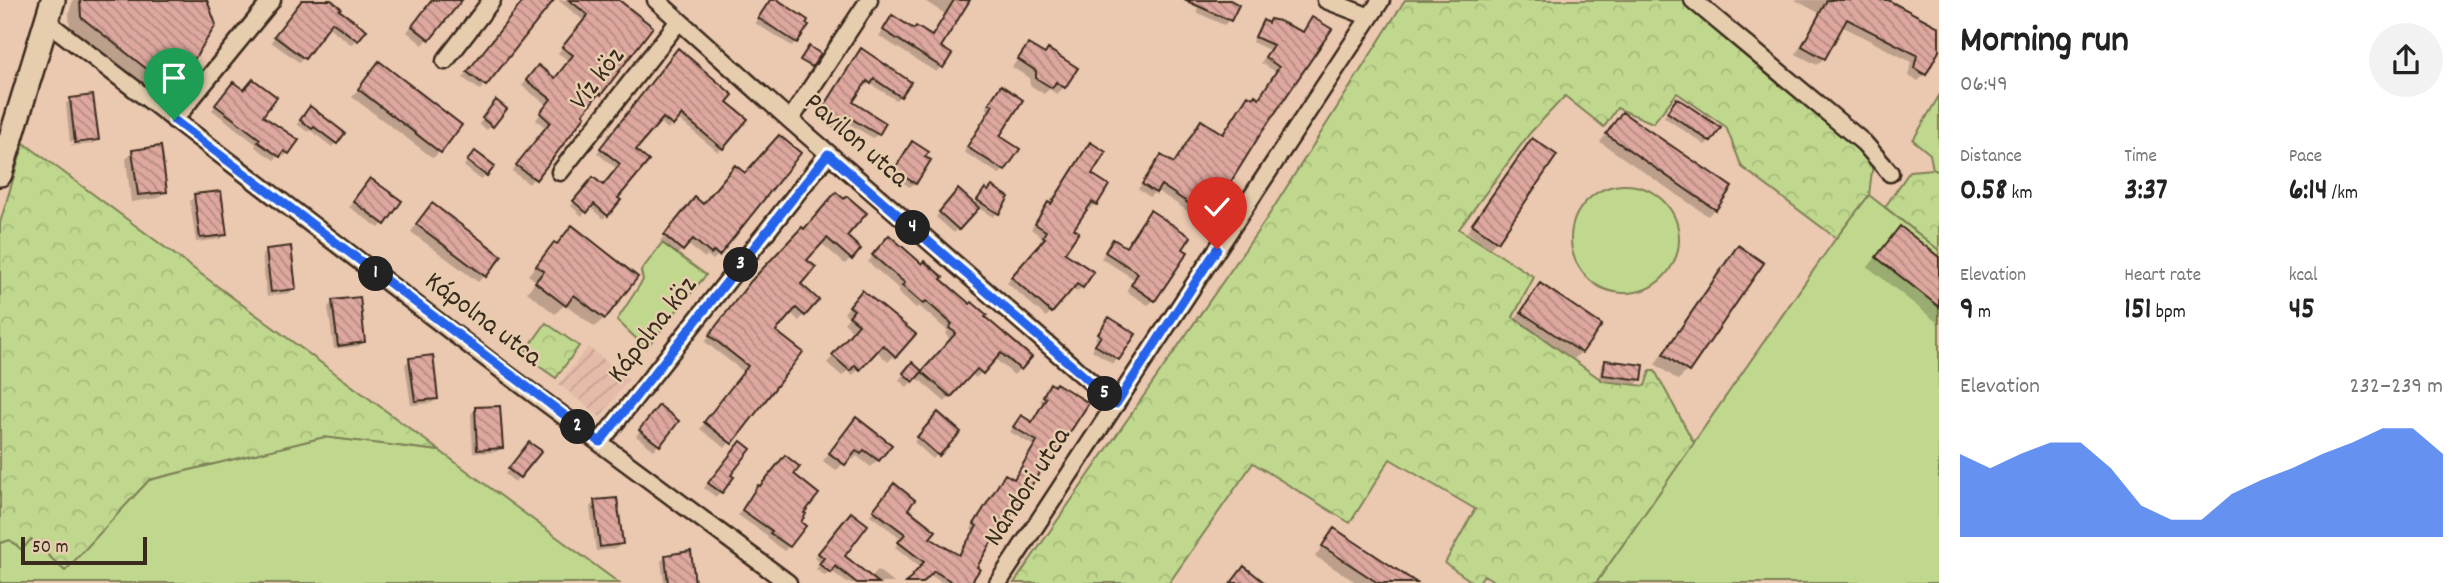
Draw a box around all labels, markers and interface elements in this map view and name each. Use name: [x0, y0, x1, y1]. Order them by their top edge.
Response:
text: Morning run: [1960, 15, 2129, 70]
button: share: [2369, 23, 2443, 97]
street label: Víz köz: [562, 40, 637, 120]
pin: [144, 48, 204, 120]
icon: arrive: [155, 59, 193, 97]
text: 06:49: [1960, 69, 2008, 102]
street label: Pavilon utca: [794, 85, 917, 200]
text: Distance: [1960, 144, 2022, 171]
text: Time: [2124, 144, 2157, 171]
text: Pace: [2289, 144, 2322, 171]
text: 0.58: [1960, 171, 2007, 214]
text: 3:37: [2124, 171, 2167, 214]
text: 6:14: [2289, 171, 2327, 214]
pin: [1187, 177, 1247, 249]
text: km: [2007, 181, 2032, 208]
text: /km: [2327, 181, 2358, 208]
icon: check: [1198, 188, 1236, 226]
pin: 4: [895, 210, 930, 246]
text: 4: [909, 214, 916, 241]
pin: 3: [724, 247, 758, 282]
text: 3: [736, 251, 745, 278]
pin: 1: [358, 256, 394, 292]
text: 1: [373, 260, 378, 287]
street label: Kápolna utca: [415, 263, 550, 379]
text: Elevation: [1960, 263, 2026, 290]
text: Heart rate: [2124, 263, 2201, 290]
text: kcal: [2289, 263, 2318, 290]
street label: Kápolna köz: [599, 269, 709, 393]
text: 9: [1960, 290, 1974, 333]
text: 151: [2124, 290, 2151, 333]
text: 45: [2289, 290, 2315, 333]
text: m: [1974, 300, 1991, 327]
text: bpm: [2151, 300, 2186, 327]
text: Elevation: [1960, 371, 2040, 404]
text: 232–239 m: [2349, 371, 2443, 404]
pin: 5: [1088, 376, 1122, 412]
text: 5: [1100, 380, 1109, 407]
pin: 2: [560, 410, 596, 444]
text: 2: [573, 413, 582, 440]
street label: Nándori utca: [975, 420, 1083, 556]
scale bar: [21, 534, 147, 566]
text: 50 m: [32, 535, 69, 562]

